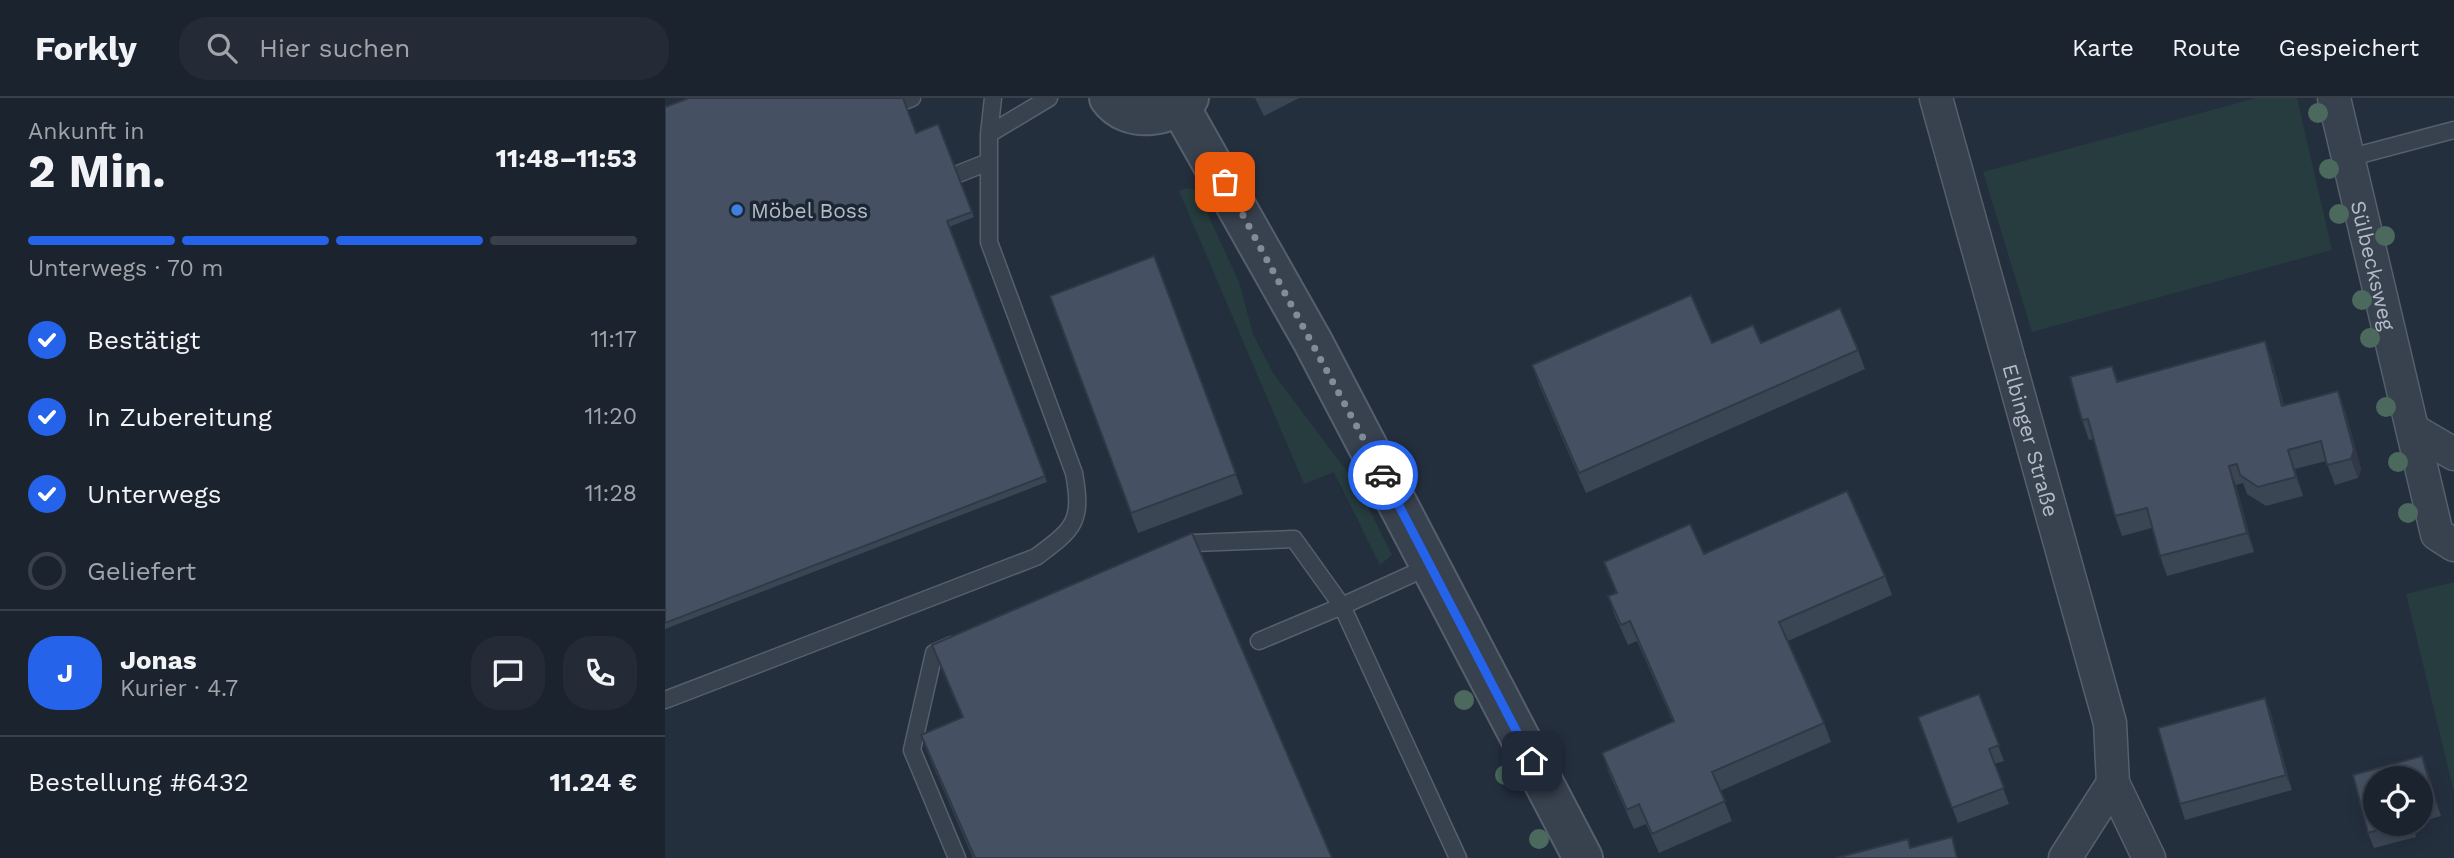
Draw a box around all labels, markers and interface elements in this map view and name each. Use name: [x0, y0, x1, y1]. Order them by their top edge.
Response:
search box: [179, 17, 669, 80]
text: Forkly: [35, 29, 137, 68]
icon: search: [203, 29, 241, 67]
text: Hier suchen: [259, 33, 410, 63]
text: Karte: [2072, 34, 2134, 62]
text: Route: [2172, 34, 2241, 62]
text: Gespeichert: [2279, 34, 2419, 62]
text: Ankunft in: [28, 118, 144, 145]
text: 11:48–11:53: [496, 143, 637, 173]
text: 2 Min.: [28, 144, 166, 198]
pin: [1195, 152, 1255, 212]
icon: bag: [1206, 163, 1244, 201]
place label: Möbel Boss: [751, 198, 868, 223]
street label: Sülbecksweg: [2346, 198, 2401, 334]
marker: Möbel Boss: [729, 202, 745, 218]
text: Unterwegs · 70 m: [28, 255, 224, 282]
icon: check: [28, 321, 66, 359]
text: Bestätigt: [87, 325, 200, 355]
text: 11:17: [590, 326, 637, 353]
street label: Elbinger Straße: [1998, 361, 2064, 519]
icon: check: [28, 398, 66, 436]
text: In Zubereitung: [87, 402, 272, 432]
text: 11:20: [585, 403, 637, 430]
courier: [1348, 440, 1418, 510]
icon: car: [1364, 456, 1402, 494]
icon: check: [28, 475, 66, 513]
text: Unterwegs: [87, 479, 222, 509]
text: 11:28: [585, 480, 637, 507]
text: Geliefert: [87, 556, 196, 586]
button: chat: [471, 636, 545, 710]
button: phone: [563, 636, 637, 710]
text: Jonas: [120, 645, 197, 675]
text: J: [57, 658, 73, 688]
text: Kurier · 4.7: [120, 675, 238, 702]
pin: [1502, 731, 1562, 791]
icon: home: [1513, 742, 1551, 780]
map controls: [2363, 766, 2433, 836]
button: locate: [2363, 766, 2433, 836]
text: Bestellung #6432: [28, 767, 249, 797]
text: 11.24 €: [549, 767, 637, 797]

